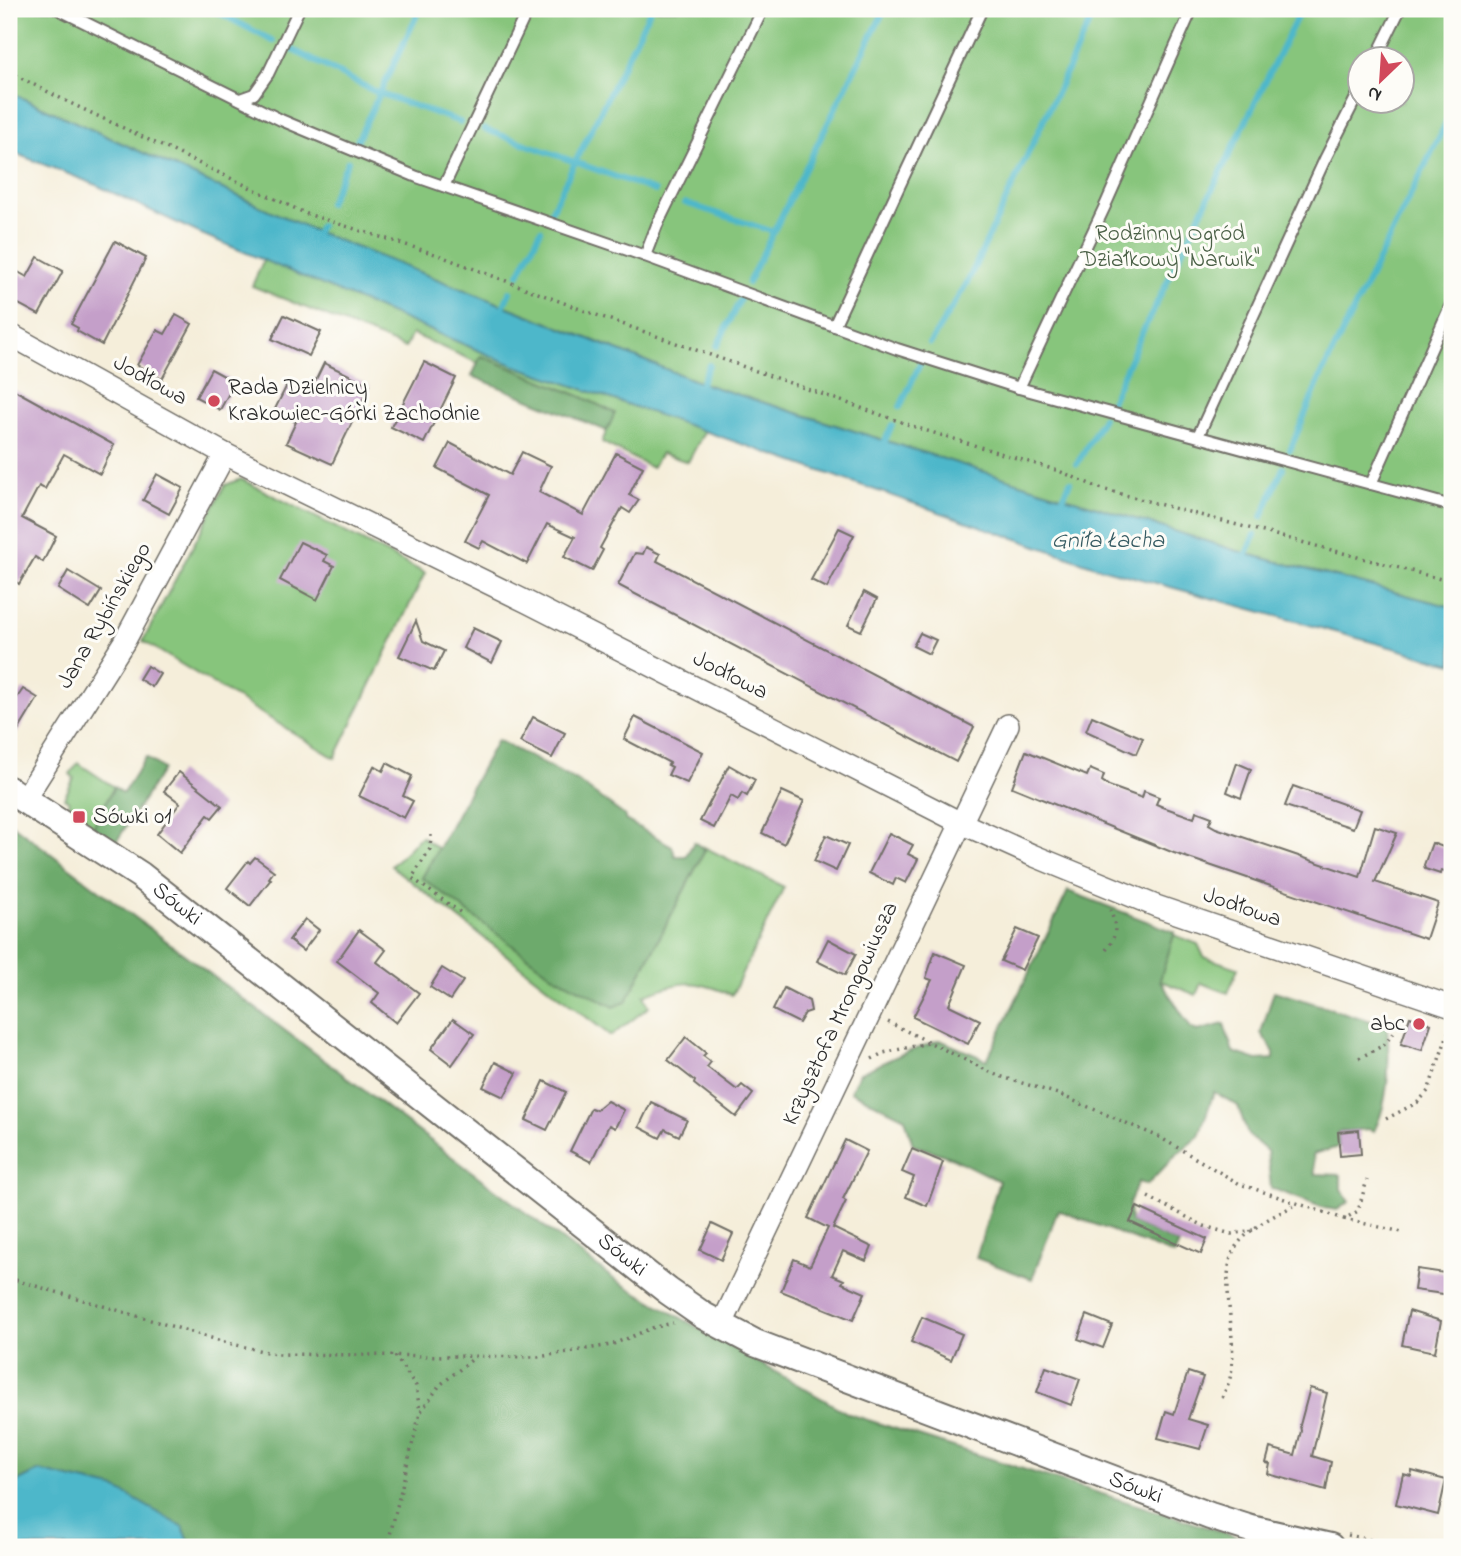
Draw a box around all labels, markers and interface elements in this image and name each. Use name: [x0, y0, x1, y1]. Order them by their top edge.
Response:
north arrow: [1346, 46, 1416, 116]
text: N: [1363, 78, 1386, 108]
park label: Rodzinny Ogród Działkowy "Narwik": [1079, 218, 1260, 279]
street label: Jodłowa: [107, 347, 193, 415]
place label: Rada Dzielnicy Krakowiec-Górki Zachodnie: [228, 372, 481, 431]
marker: Rada Dzielnicy Krakowiec-Górki Zachodnie: [206, 393, 222, 409]
water label: Gniła Łacha: [1052, 524, 1165, 559]
street label: Jana Rybińskiego: [50, 536, 162, 697]
street label: Jodłowa: [687, 643, 773, 709]
place label: Sówki 01: [93, 801, 172, 834]
marker: Sówki 01: [71, 809, 87, 825]
street label: Sówki: [145, 874, 209, 934]
street label: Jodłowa: [1198, 879, 1286, 937]
street label: Krzysztofa Mrongowiusza: [775, 897, 909, 1132]
place label: abc: [1370, 1008, 1406, 1041]
marker: abc: [1411, 1016, 1427, 1032]
street label: Sówki: [590, 1225, 654, 1285]
street label: Sówki: [1104, 1462, 1167, 1513]

